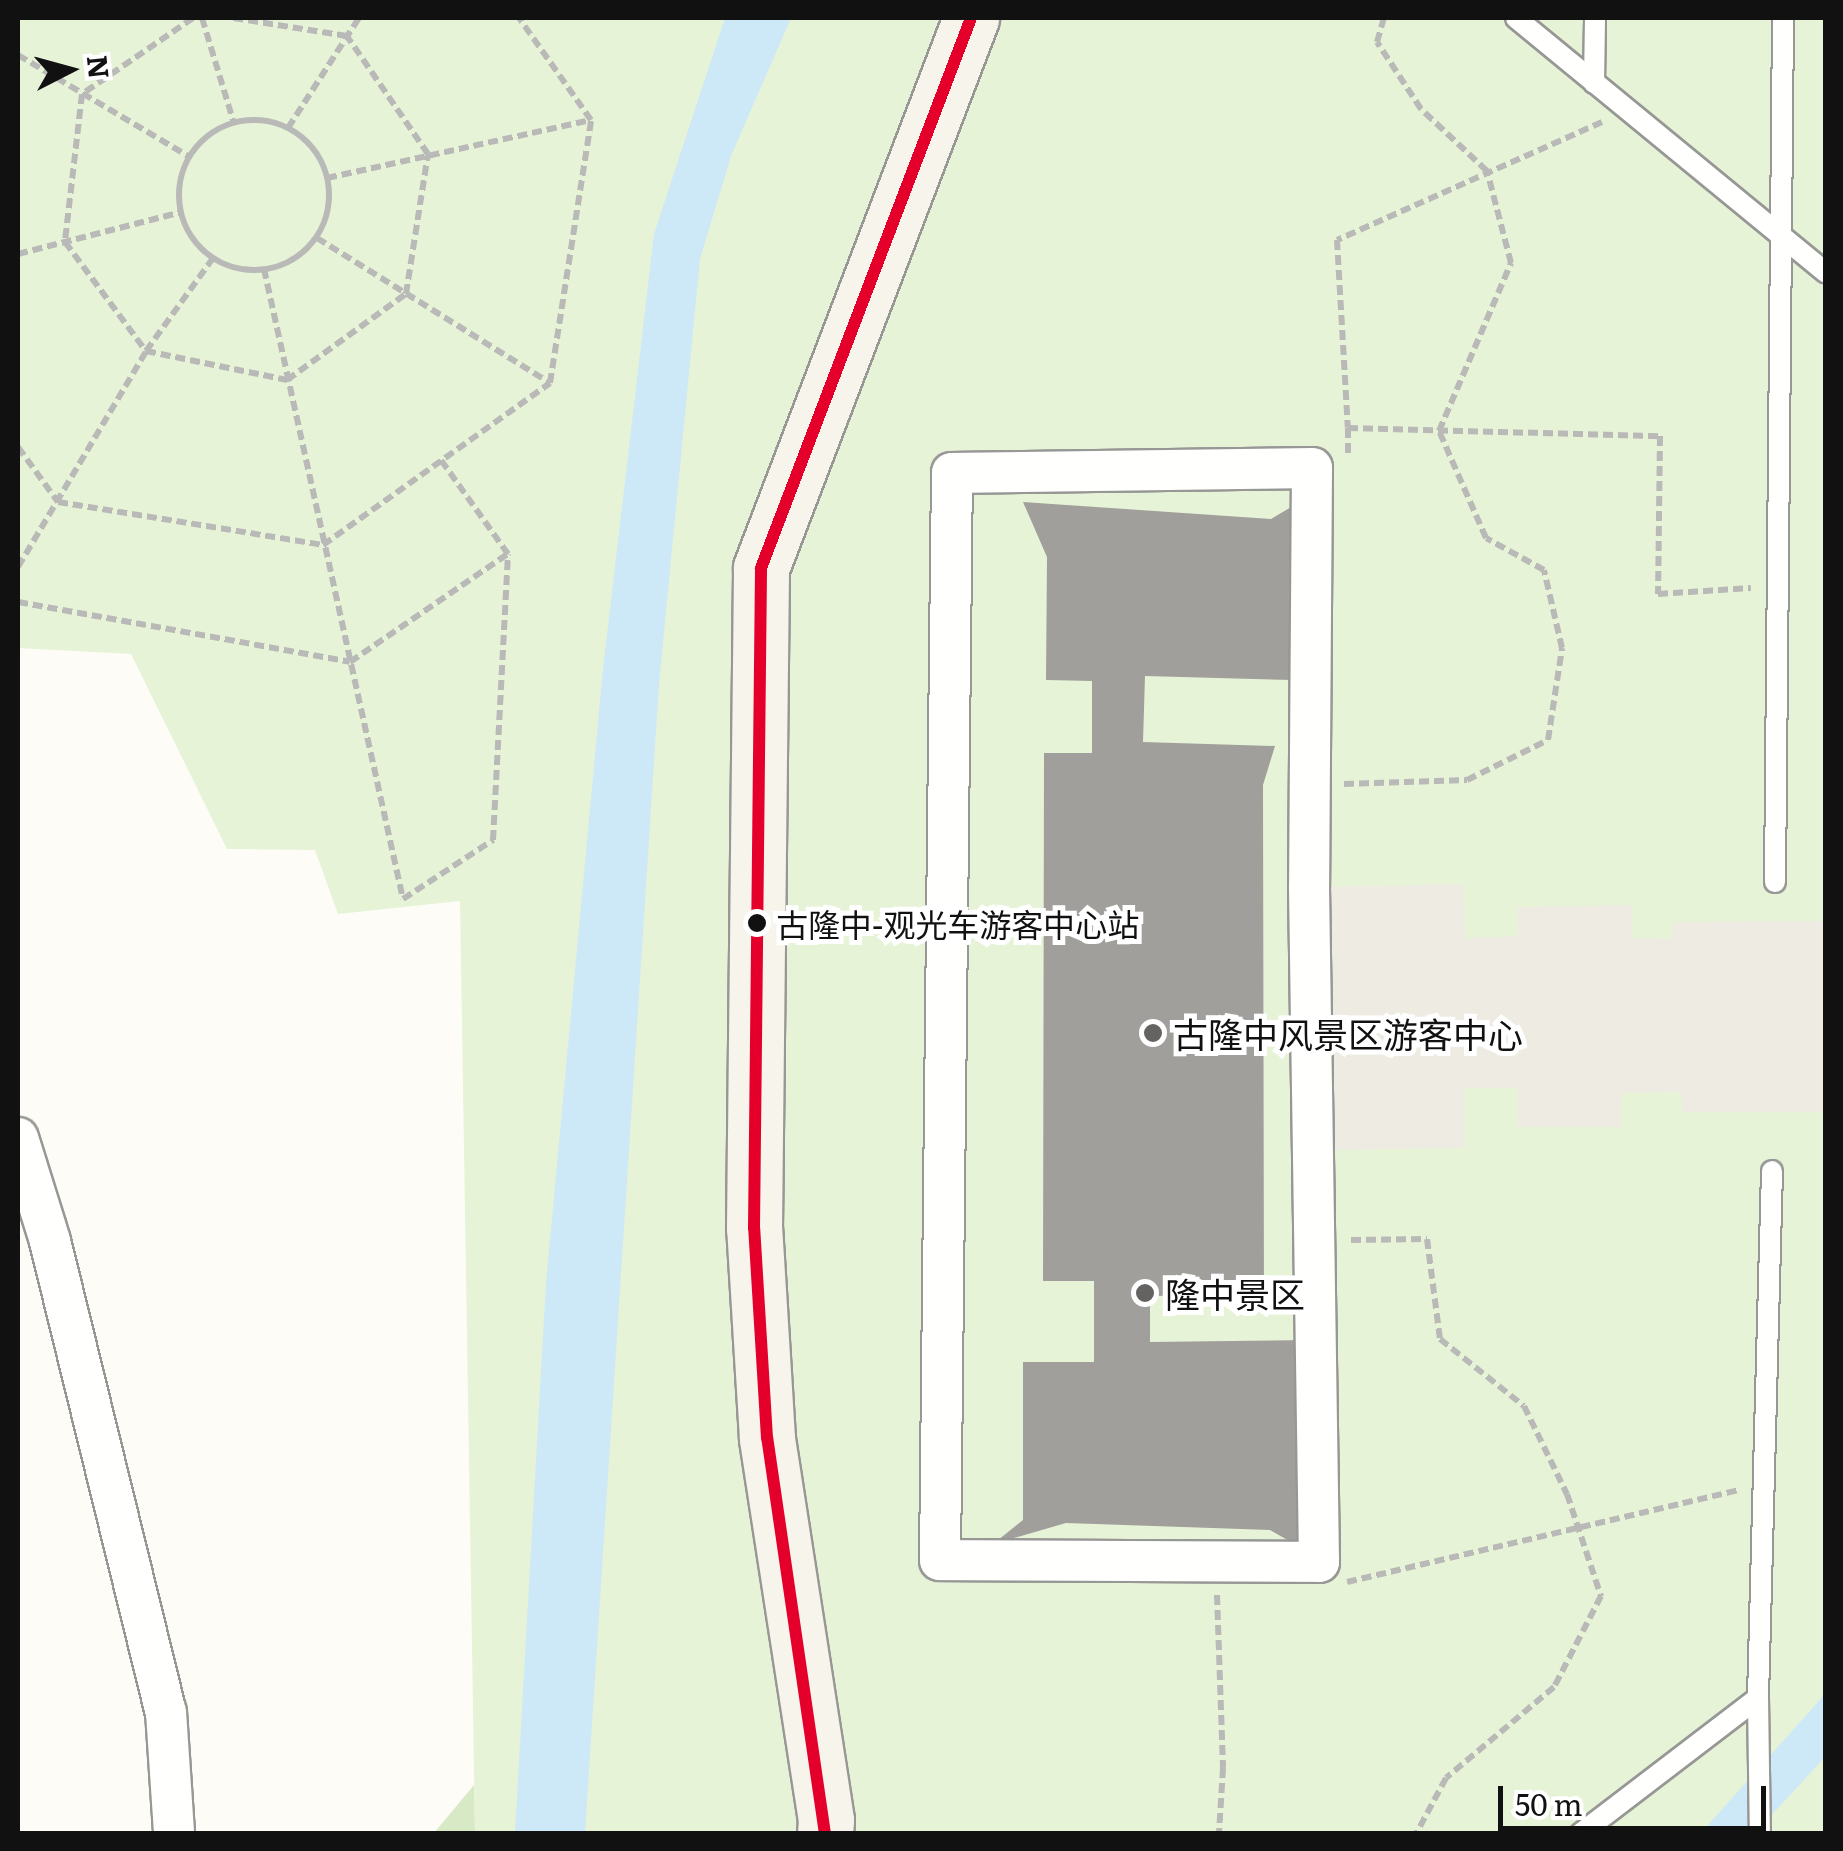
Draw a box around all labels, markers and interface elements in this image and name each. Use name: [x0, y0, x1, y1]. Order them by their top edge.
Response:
north arrow: [20, 20, 120, 120]
text: N: [78, 53, 122, 81]
place label: 古隆中-观光车游客中心站: [776, 904, 1139, 942]
marker: 古隆中-观光车游客中心站: [747, 913, 767, 933]
place label: 古隆中风景区游客中心: [1173, 1012, 1523, 1054]
marker: 古隆中风景区游客中心: [1142, 1022, 1164, 1044]
place label: 隆中景区: [1165, 1272, 1305, 1314]
marker: 隆中景区: [1134, 1282, 1156, 1304]
scale bar: [1503, 1766, 1770, 1828]
text: 50 m: [1515, 1781, 1583, 1825]

